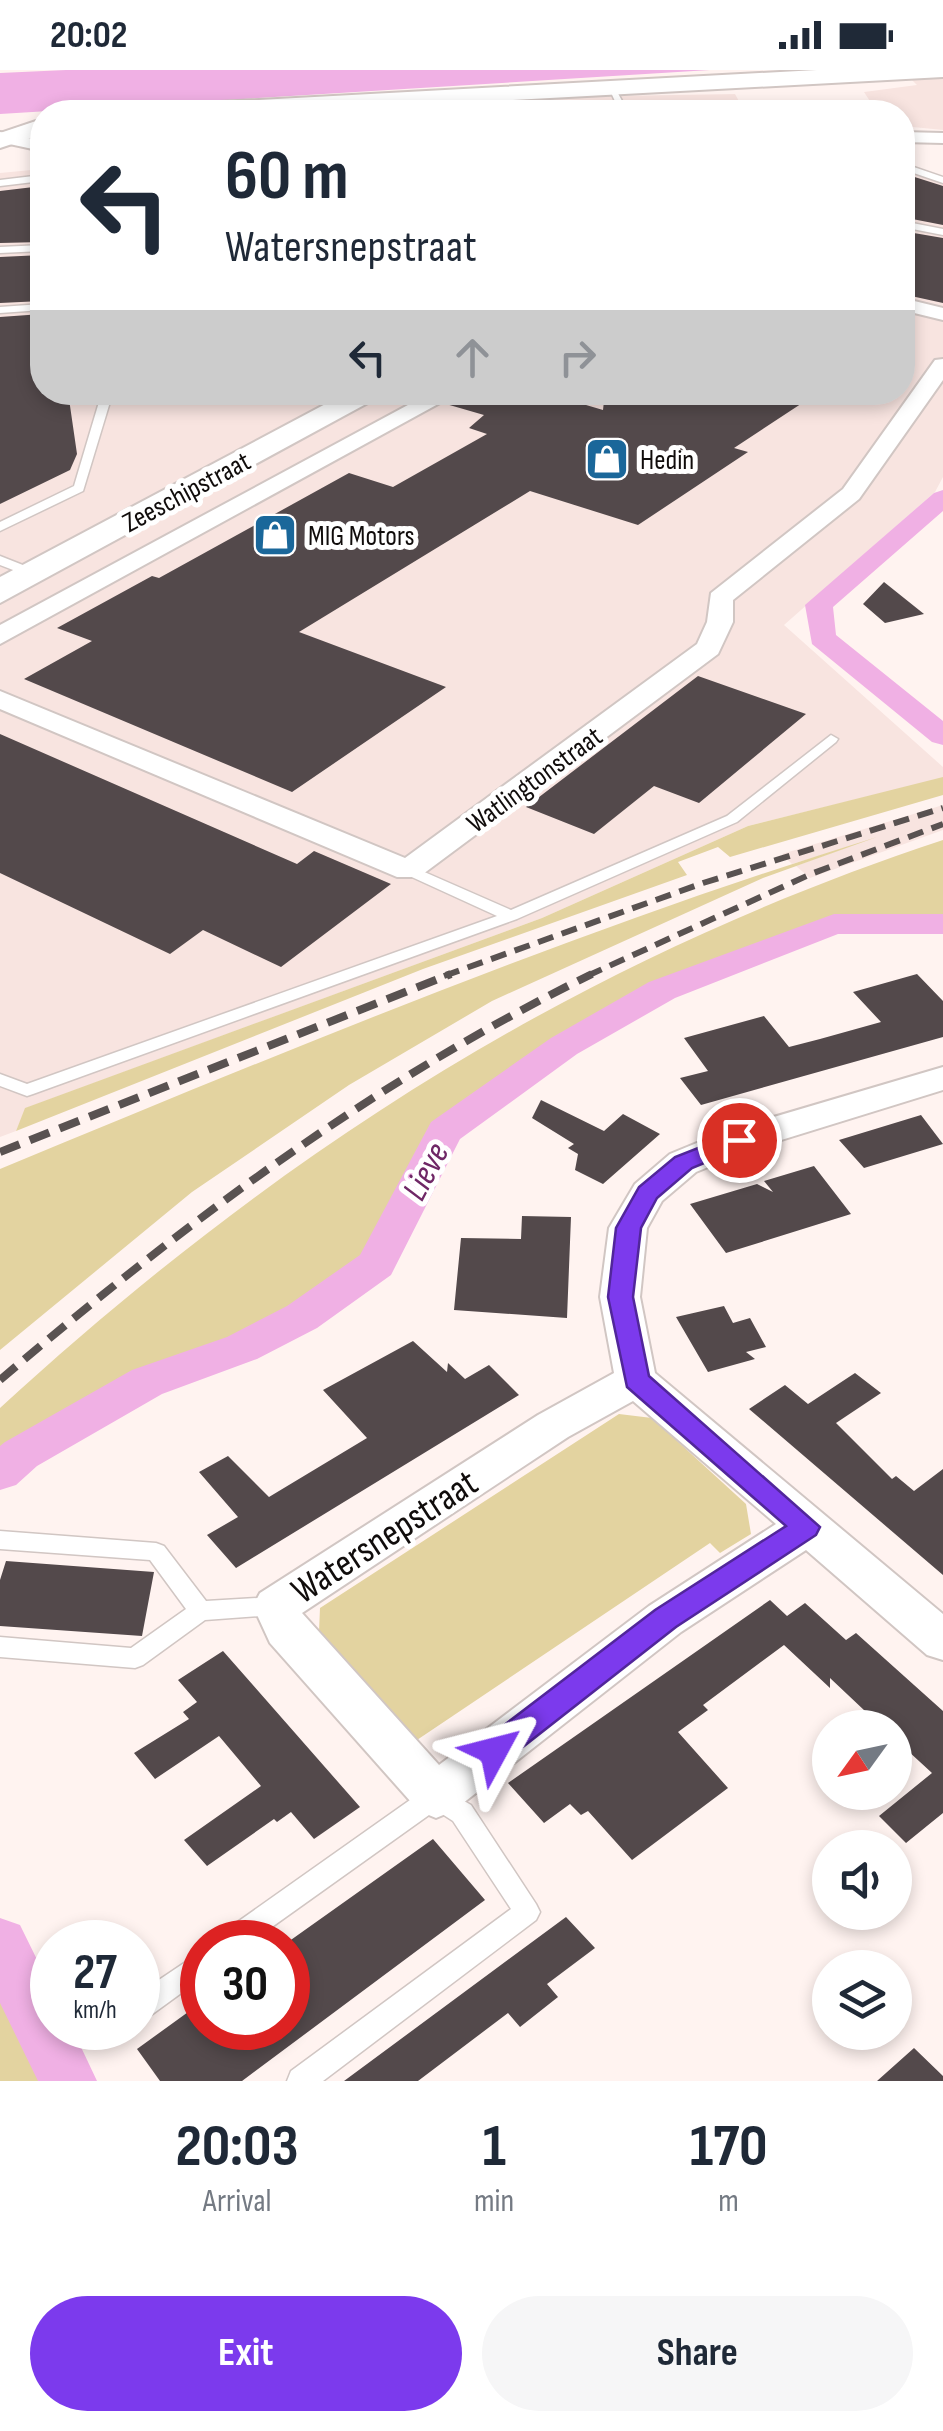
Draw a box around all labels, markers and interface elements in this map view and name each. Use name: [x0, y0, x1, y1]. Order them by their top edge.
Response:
text: 20:02: [50, 13, 128, 58]
text: 60 m: [225, 135, 349, 219]
icon: left: [60, 140, 190, 270]
text: Watersnepstraat: [225, 220, 477, 275]
icon: left: [340, 330, 395, 385]
icon: ahead: [445, 330, 500, 385]
icon: right: [550, 330, 605, 385]
shop icon: Hedin: [584, 436, 630, 482]
place label: Hedin: [640, 444, 694, 477]
street label: Zeeschipstraat: [117, 445, 256, 540]
shop icon: MIG Motors: [252, 512, 298, 558]
place label: MIG Motors: [308, 520, 415, 553]
street label: Watlingtonstraat: [461, 720, 609, 840]
pin: [697, 1098, 782, 1183]
icon: arrive: [712, 1113, 767, 1168]
water label: Lieve: [393, 1135, 459, 1208]
street label: Watersnepstraat: [283, 1461, 486, 1614]
position arrow: [442, 1699, 546, 1803]
north arrow: [812, 1710, 912, 1810]
map controls: [812, 1710, 912, 2050]
button: sound: [812, 1830, 912, 1930]
speed limit sign: 30: [180, 1920, 310, 2050]
text: 27: [73, 1943, 117, 2003]
button: layers: [812, 1950, 912, 2050]
text: km/h: [73, 1995, 117, 2026]
text: 20:03: [176, 2111, 299, 2183]
text: 1: [482, 2111, 506, 2183]
text: 170: [690, 2111, 767, 2183]
text: Arrival: [203, 2182, 271, 2221]
text: min: [474, 2182, 514, 2221]
text: m: [718, 2182, 739, 2221]
button: Exit: [30, 2296, 462, 2411]
button: Share: [482, 2296, 913, 2411]

